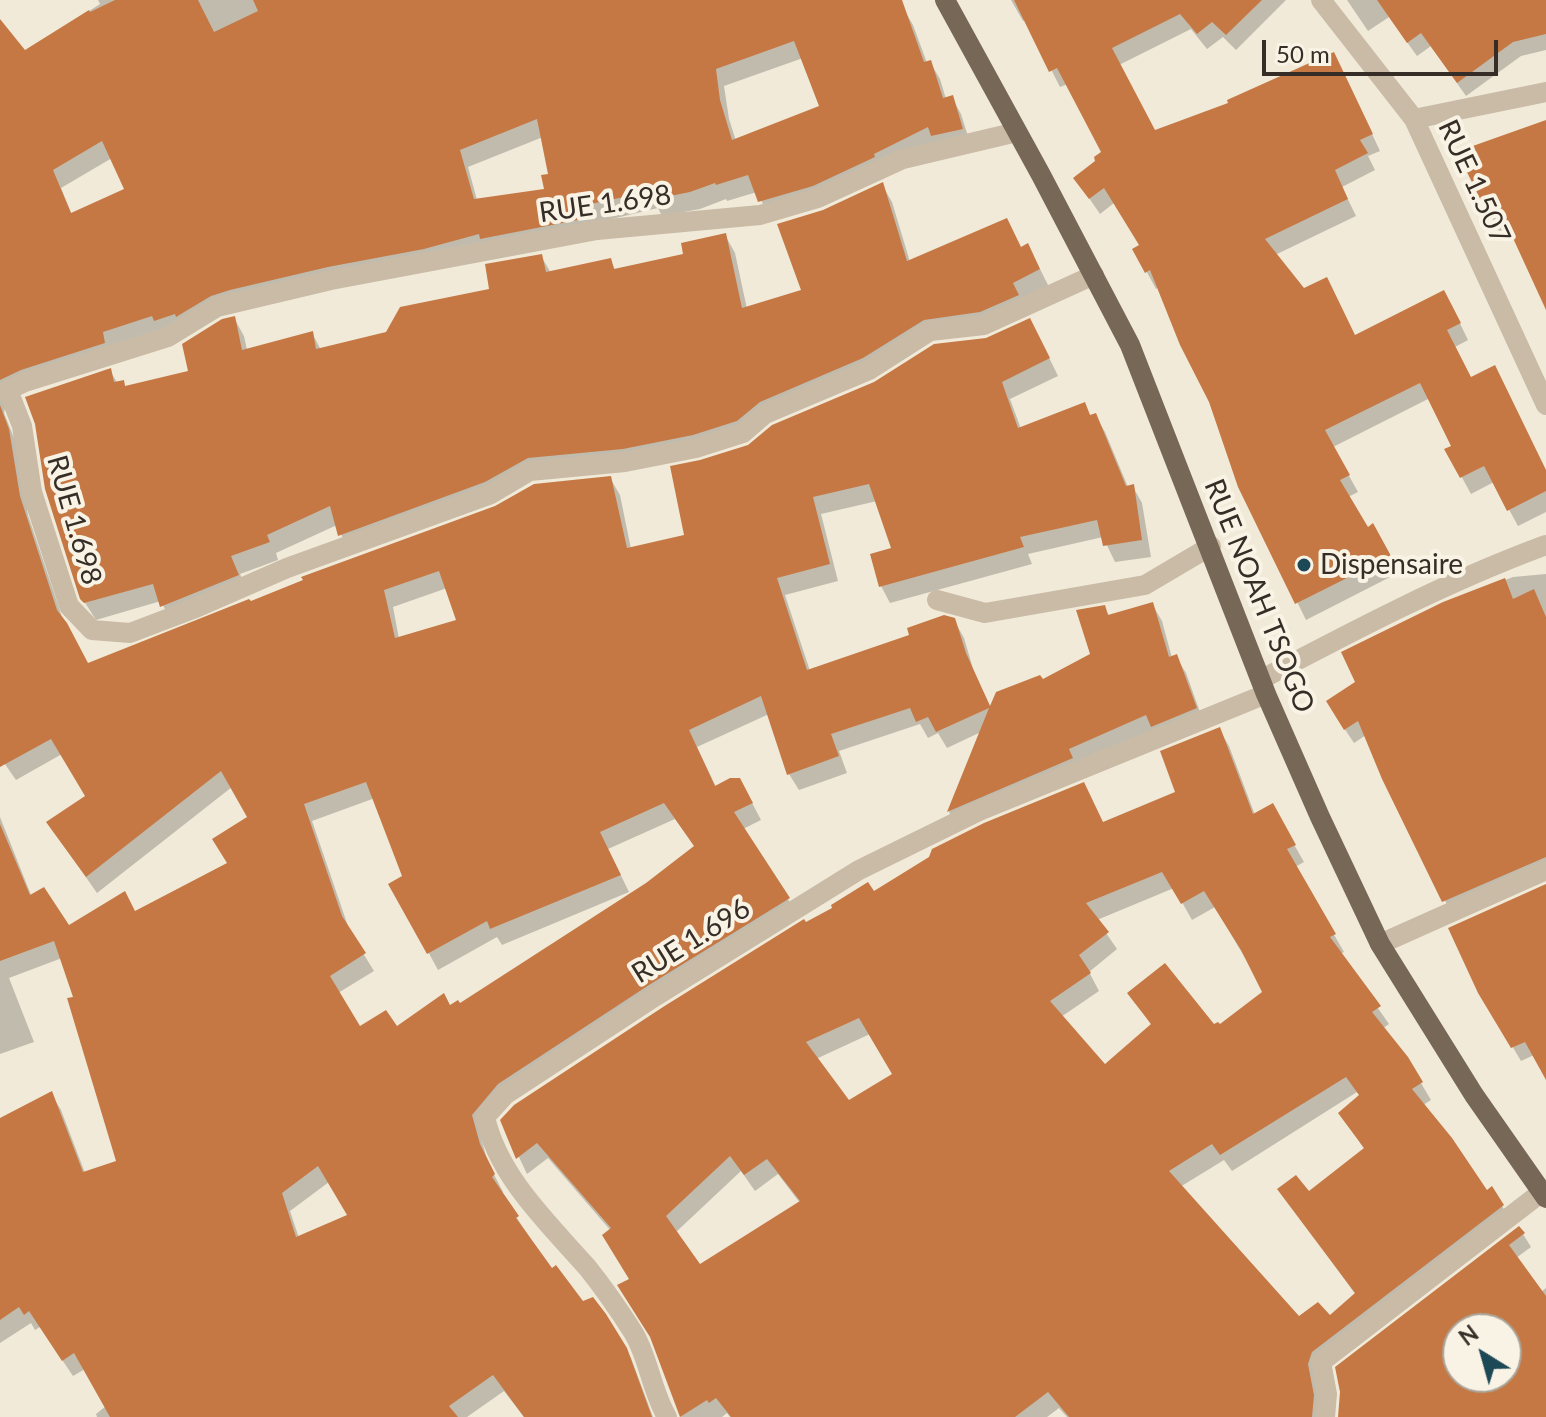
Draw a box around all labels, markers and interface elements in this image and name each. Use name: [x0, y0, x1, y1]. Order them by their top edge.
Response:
scale bar: [1266, 24, 1502, 74]
text: 50 m: [1276, 39, 1330, 68]
street label: RUE 1.507: [1431, 115, 1517, 249]
street label: RUE 1.698: [537, 178, 673, 230]
street label: RUE 1.698: [40, 451, 108, 589]
street label: RUE NOAH TSOGO: [1197, 474, 1321, 718]
place label: Dispensaire: [1320, 548, 1463, 582]
marker: Dispensaire: [1295, 556, 1313, 574]
street label: RUE 1.696: [626, 892, 756, 990]
north arrow: [1442, 1313, 1522, 1393]
text: N: [1454, 1319, 1483, 1351]

